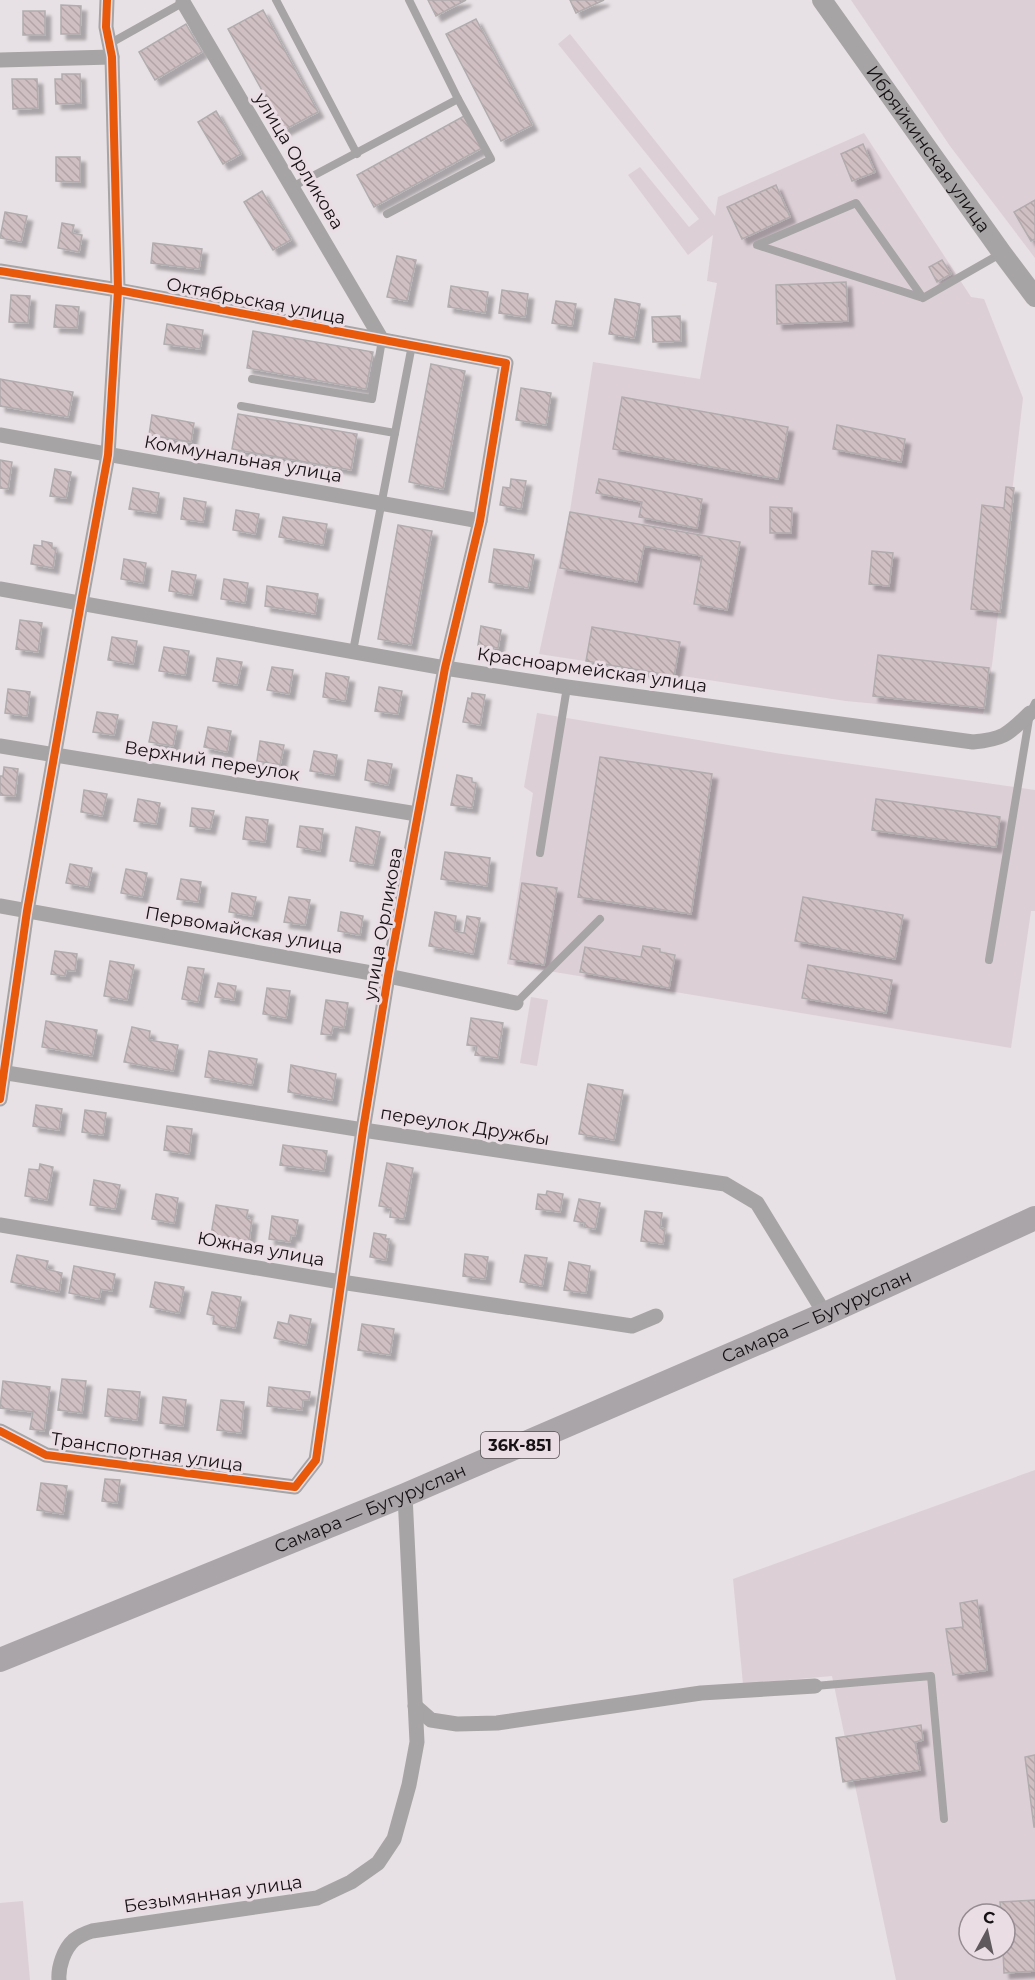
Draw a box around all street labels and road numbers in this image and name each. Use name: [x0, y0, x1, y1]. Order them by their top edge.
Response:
street label: Ибряйкинская улица: [861, 61, 995, 237]
street label: улица Орликова: [249, 88, 348, 233]
street label: Октябрьская улица: [165, 273, 347, 329]
street label: Коммунальная улица: [142, 431, 344, 487]
street label: Красноармейская улица: [475, 643, 709, 697]
street label: Верхний переулок: [123, 736, 302, 786]
street label: улица Орликова: [359, 846, 407, 1003]
street label: Первомайская улица: [143, 902, 345, 958]
street label: переулок Дружбы: [379, 1102, 551, 1150]
street label: Южная улица: [196, 1227, 326, 1271]
street label: Самара — Бугуруслан: [718, 1265, 915, 1368]
street label: Транспортная улица: [49, 1428, 245, 1476]
road number: 36К-851: [481, 1432, 559, 1458]
street label: Самара — Бугуруслан: [271, 1459, 469, 1558]
street label: Безымянная улица: [122, 1871, 304, 1917]

